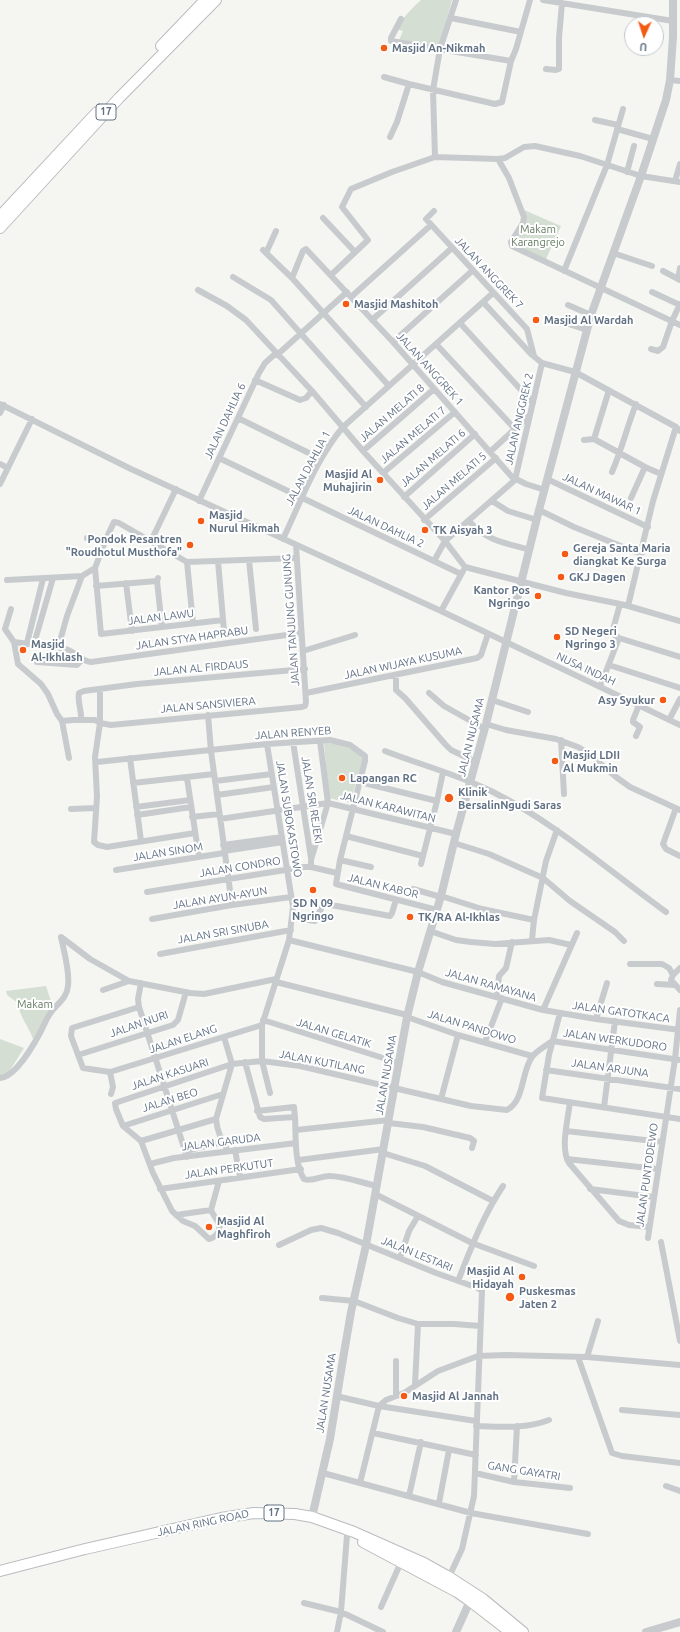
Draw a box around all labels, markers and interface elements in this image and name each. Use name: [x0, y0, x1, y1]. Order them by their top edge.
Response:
north arrow: [624, 16, 664, 56]
place label: Masjid An-Nikmah: [392, 41, 485, 55]
text: U: [639, 41, 648, 53]
marker: Masjid An-Nikmah: [379, 43, 389, 53]
road number: 17: [96, 104, 116, 120]
park label: Makam Karangrejo: [511, 222, 565, 248]
street label: JALAN ANGGREK 7: [452, 234, 526, 312]
place label: Masjid Mashitoh: [354, 297, 438, 311]
marker: Masjid Mashitoh: [341, 299, 351, 309]
place label: Masjid Al Wardah: [544, 313, 633, 327]
marker: Masjid Al Wardah: [531, 315, 541, 325]
street label: JALAN ANGGREK 1: [394, 330, 466, 408]
street label: JALAN ANGGREK 2: [502, 372, 536, 466]
street label: JALAN DAHLIA 6: [202, 381, 248, 461]
street label: JALAN MELATI 8: [357, 381, 427, 445]
street label: JALAN MELATI 7: [377, 404, 449, 466]
street label: JALAN MELATI 6: [398, 426, 468, 490]
street label: JALAN DAHLIA 1: [283, 428, 333, 508]
street label: JALAN MELATI 5: [419, 449, 489, 513]
place label: Masjid Al Muhajirin: [323, 467, 372, 493]
street label: JALAN MAWAR 1: [561, 470, 643, 518]
marker: Masjid Al Muhajirin: [375, 475, 385, 485]
street label: JALAN DAHLIA 2: [346, 504, 426, 550]
place label: Masjid Nurul Hikmah: [209, 508, 280, 534]
marker: Masjid Nurul Hikmah: [196, 516, 206, 526]
place label: TK Aisyah 3: [433, 523, 492, 537]
marker: TK Aisyah 3: [420, 525, 430, 535]
place label: Pondok Pesantren "Roudhotul Musthofa": [66, 532, 182, 558]
marker: Pondok Pesantren "Roudhotul Musthofa": [185, 540, 195, 550]
place label: Gereja Santa Maria diangkat Ke Surga: [573, 541, 671, 567]
marker: Gereja Santa Maria diangkat Ke Surga: [560, 549, 570, 559]
street label: JALAN TANJUNG GUNUNG: [280, 554, 302, 686]
place label: GKJ Dagen: [569, 570, 626, 584]
marker: GKJ Dagen: [556, 572, 566, 582]
place label: Kantor Pos Ngringo: [473, 583, 530, 609]
marker: Kantor Pos Ngringo: [533, 591, 543, 601]
street label: JALAN LAWU: [127, 606, 195, 628]
street label: JALAN STYA HAPRABU: [135, 624, 249, 652]
place label: SD Negeri Ngringo 3: [565, 624, 617, 650]
marker: SD Negeri Ngringo 3: [552, 632, 562, 642]
place label: Masjid Al-Ikhlash: [31, 637, 83, 663]
street label: JALAN WIJAYA KUSUMA: [343, 644, 463, 682]
marker: Masjid Al-Ikhlash: [18, 645, 28, 655]
street label: NUSA INDAH: [554, 650, 618, 688]
street label: JALAN AL FIRDAUS: [153, 657, 249, 679]
place label: Asy Syukur: [598, 693, 655, 707]
street label: JALAN SANSIVIERA: [160, 694, 256, 716]
marker: Asy Syukur: [658, 695, 668, 705]
street label: JALAN NUSAMA: [455, 696, 487, 778]
street label: JALAN RENYEB: [254, 724, 332, 742]
place label: Masjid LDII Al Mukmin: [563, 748, 620, 774]
street label: JALAN SRI REJEKI: [299, 755, 325, 845]
marker: Masjid LDII Al Mukmin: [550, 756, 560, 766]
street label: JALAN SUBOKASTOWO: [273, 760, 305, 878]
place label: Lapangan RC: [350, 771, 417, 785]
marker: Lapangan RC: [337, 773, 347, 783]
place label: Klinik BersalinNgudi Saras: [458, 785, 561, 811]
street label: JALAN KARAWITAN: [339, 789, 437, 825]
marker: Klinik BersalinNgudi Saras: [443, 792, 455, 804]
street label: JALAN SINOM: [132, 840, 204, 864]
street label: JALAN CONDRO: [198, 854, 282, 880]
street label: JALAN KABOR: [346, 871, 420, 901]
street label: JALAN AYUN-AYUN: [172, 884, 268, 912]
marker: SD N 09 Ngringo: [308, 885, 318, 895]
place label: SD N 09 Ngringo: [292, 896, 334, 922]
place label: TK/RA Al-Ikhlas: [418, 910, 500, 924]
marker: TK/RA Al-Ikhlas: [405, 912, 415, 922]
street label: JALAN SRI SINUBA: [177, 918, 269, 946]
street label: JALAN RAMAYANA: [444, 966, 538, 1004]
park label: Makam: [17, 997, 53, 1011]
street label: JALAN GATOTKACA: [571, 999, 671, 1025]
street label: JALAN PANDOWO: [426, 1007, 518, 1047]
street label: JALAN NURI: [108, 1008, 170, 1040]
street label: JALAN GELATIK: [295, 1015, 373, 1051]
street label: JALAN ELANG: [148, 1022, 218, 1056]
street label: JALAN WERKUDORO: [562, 1026, 668, 1054]
street label: JALAN NUSAMA: [372, 1034, 400, 1116]
street label: JALAN KUTILANG: [278, 1047, 366, 1077]
street label: JALAN KASUARI: [130, 1055, 210, 1093]
street label: JALAN ARJUNA: [570, 1056, 650, 1080]
street label: JALAN BEO: [141, 1085, 199, 1115]
street label: JALAN PUNTODEWO: [633, 1122, 661, 1228]
street label: JALAN GARUDA: [181, 1131, 261, 1153]
street label: JALAN PERKUTUT: [184, 1156, 274, 1182]
place label: Masjid Al Maghfiroh: [217, 1214, 271, 1240]
marker: Masjid Al Maghfiroh: [204, 1222, 214, 1232]
street label: JALAN LESTARI: [379, 1234, 455, 1274]
place label: Masjid Al Hidayah: [467, 1264, 514, 1290]
marker: Masjid Al Hidayah: [517, 1272, 527, 1282]
place label: Puskesmas Jaten 2: [519, 1284, 576, 1310]
marker: Puskesmas Jaten 2: [504, 1291, 516, 1303]
street label: JALAN NUSAMA: [313, 1352, 339, 1434]
place label: Masjid Al Jannah: [412, 1389, 499, 1403]
marker: Masjid Al Jannah: [399, 1391, 409, 1401]
street label: GANG GAYATRI: [487, 1459, 561, 1483]
road number: 17: [264, 1505, 284, 1521]
street label: JALAN RING ROAD: [156, 1507, 250, 1539]

